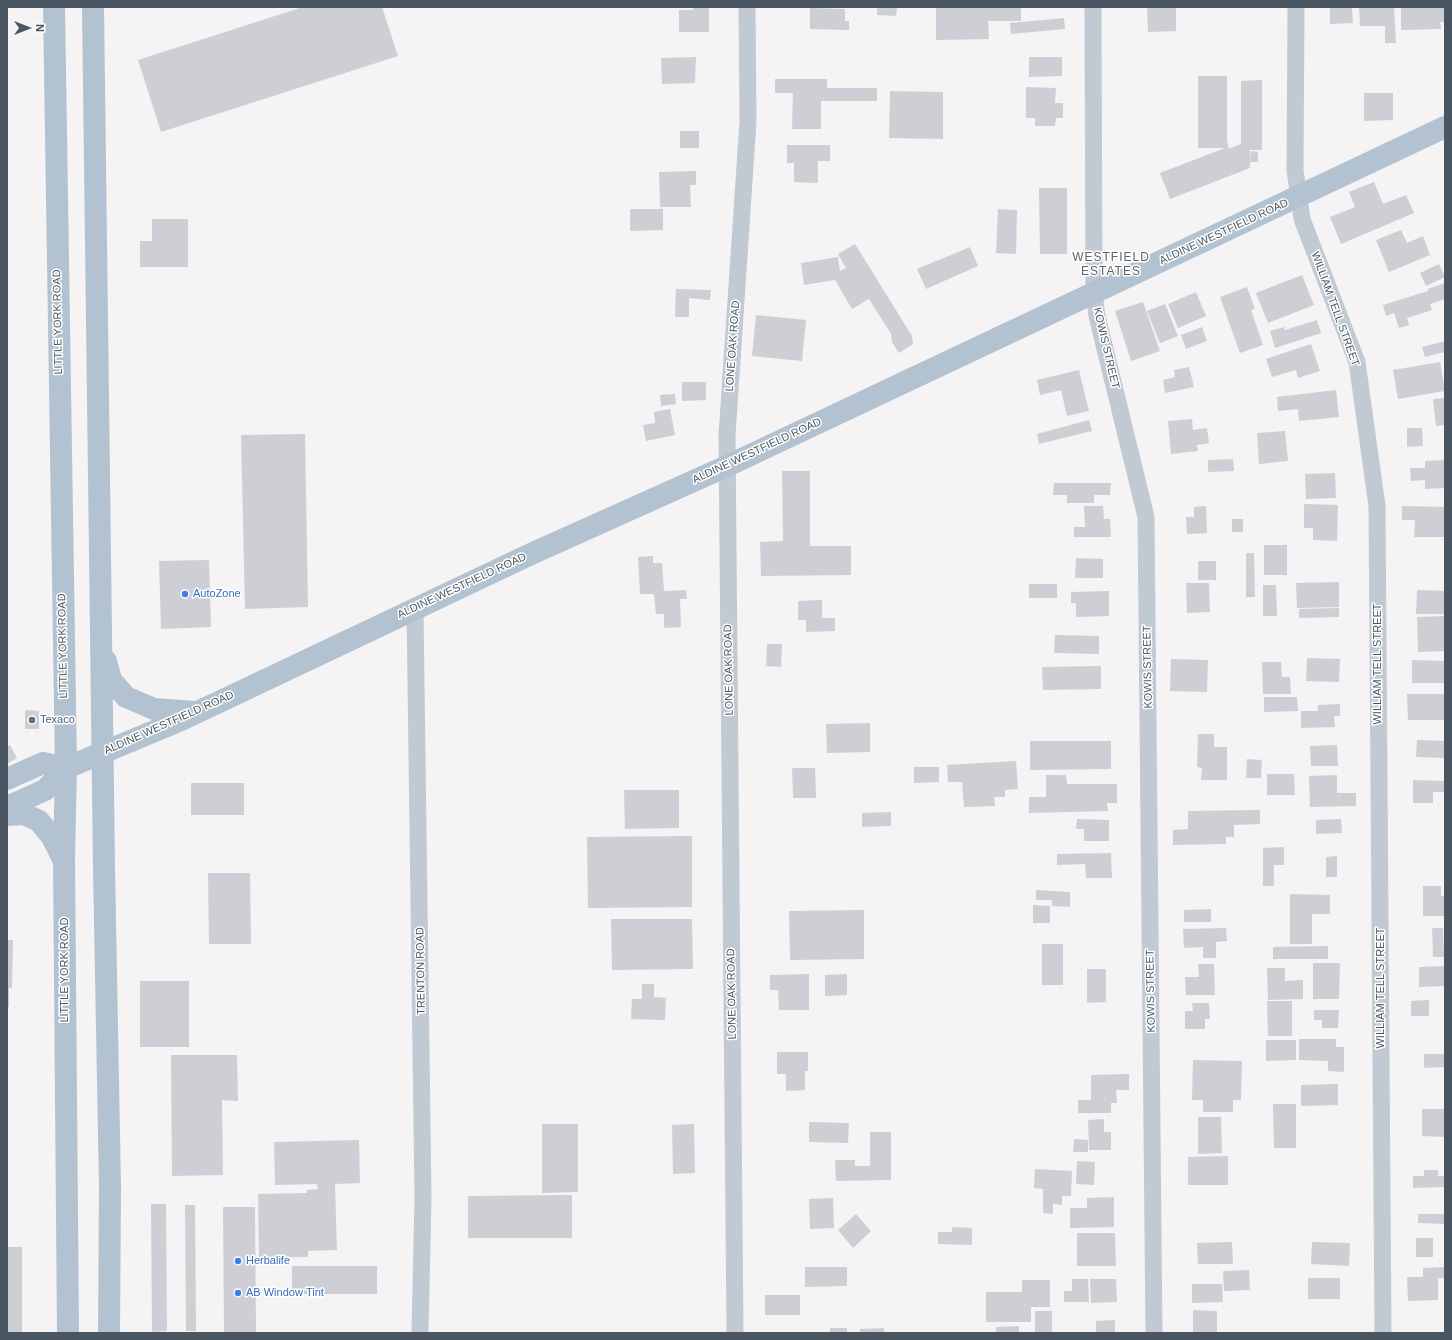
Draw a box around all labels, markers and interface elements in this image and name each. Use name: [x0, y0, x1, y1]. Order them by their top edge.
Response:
north arrow: [8, 8, 48, 48]
text: N: [34, 24, 46, 32]
street label: ALDINE WESTFIELD ROAD: [1158, 196, 1290, 268]
street label: WILLIAM TELL STREET: [1308, 250, 1362, 368]
district label: WESTFIELD ESTATES: [1072, 251, 1150, 279]
street label: LITTLE YORK ROAD: [50, 269, 66, 375]
street label: LONE OAK ROAD: [723, 300, 743, 392]
street label: KOWIS STREET: [1090, 306, 1122, 390]
street label: ALDINE WESTFIELD ROAD: [691, 415, 823, 487]
street label: ALDINE WESTFIELD ROAD: [396, 550, 528, 622]
place label: AutoZone: [193, 587, 241, 601]
marker: AutoZone: [180, 589, 190, 599]
street label: LITTLE YORK ROAD: [55, 593, 71, 699]
street label: WILLIAM TELL STREET: [1371, 603, 1385, 725]
street label: LONE OAK ROAD: [722, 624, 736, 716]
street label: KOWIS STREET: [1141, 625, 1155, 709]
street label: ALDINE WESTFIELD ROAD: [102, 688, 236, 758]
place label: Texaco: [40, 713, 75, 727]
marker: Texaco: [27, 715, 37, 725]
street label: LITTLE YORK ROAD: [58, 917, 72, 1023]
street label: TRENTON ROAD: [414, 927, 428, 1015]
street label: WILLIAM TELL STREET: [1374, 927, 1388, 1049]
street label: LONE OAK ROAD: [725, 948, 739, 1040]
street label: KOWIS STREET: [1144, 949, 1158, 1033]
place label: Herbalife: [246, 1254, 290, 1268]
marker: Herbalife: [233, 1256, 243, 1266]
place label: AB Window Tint: [246, 1286, 324, 1300]
marker: AB Window Tint: [233, 1288, 243, 1298]

